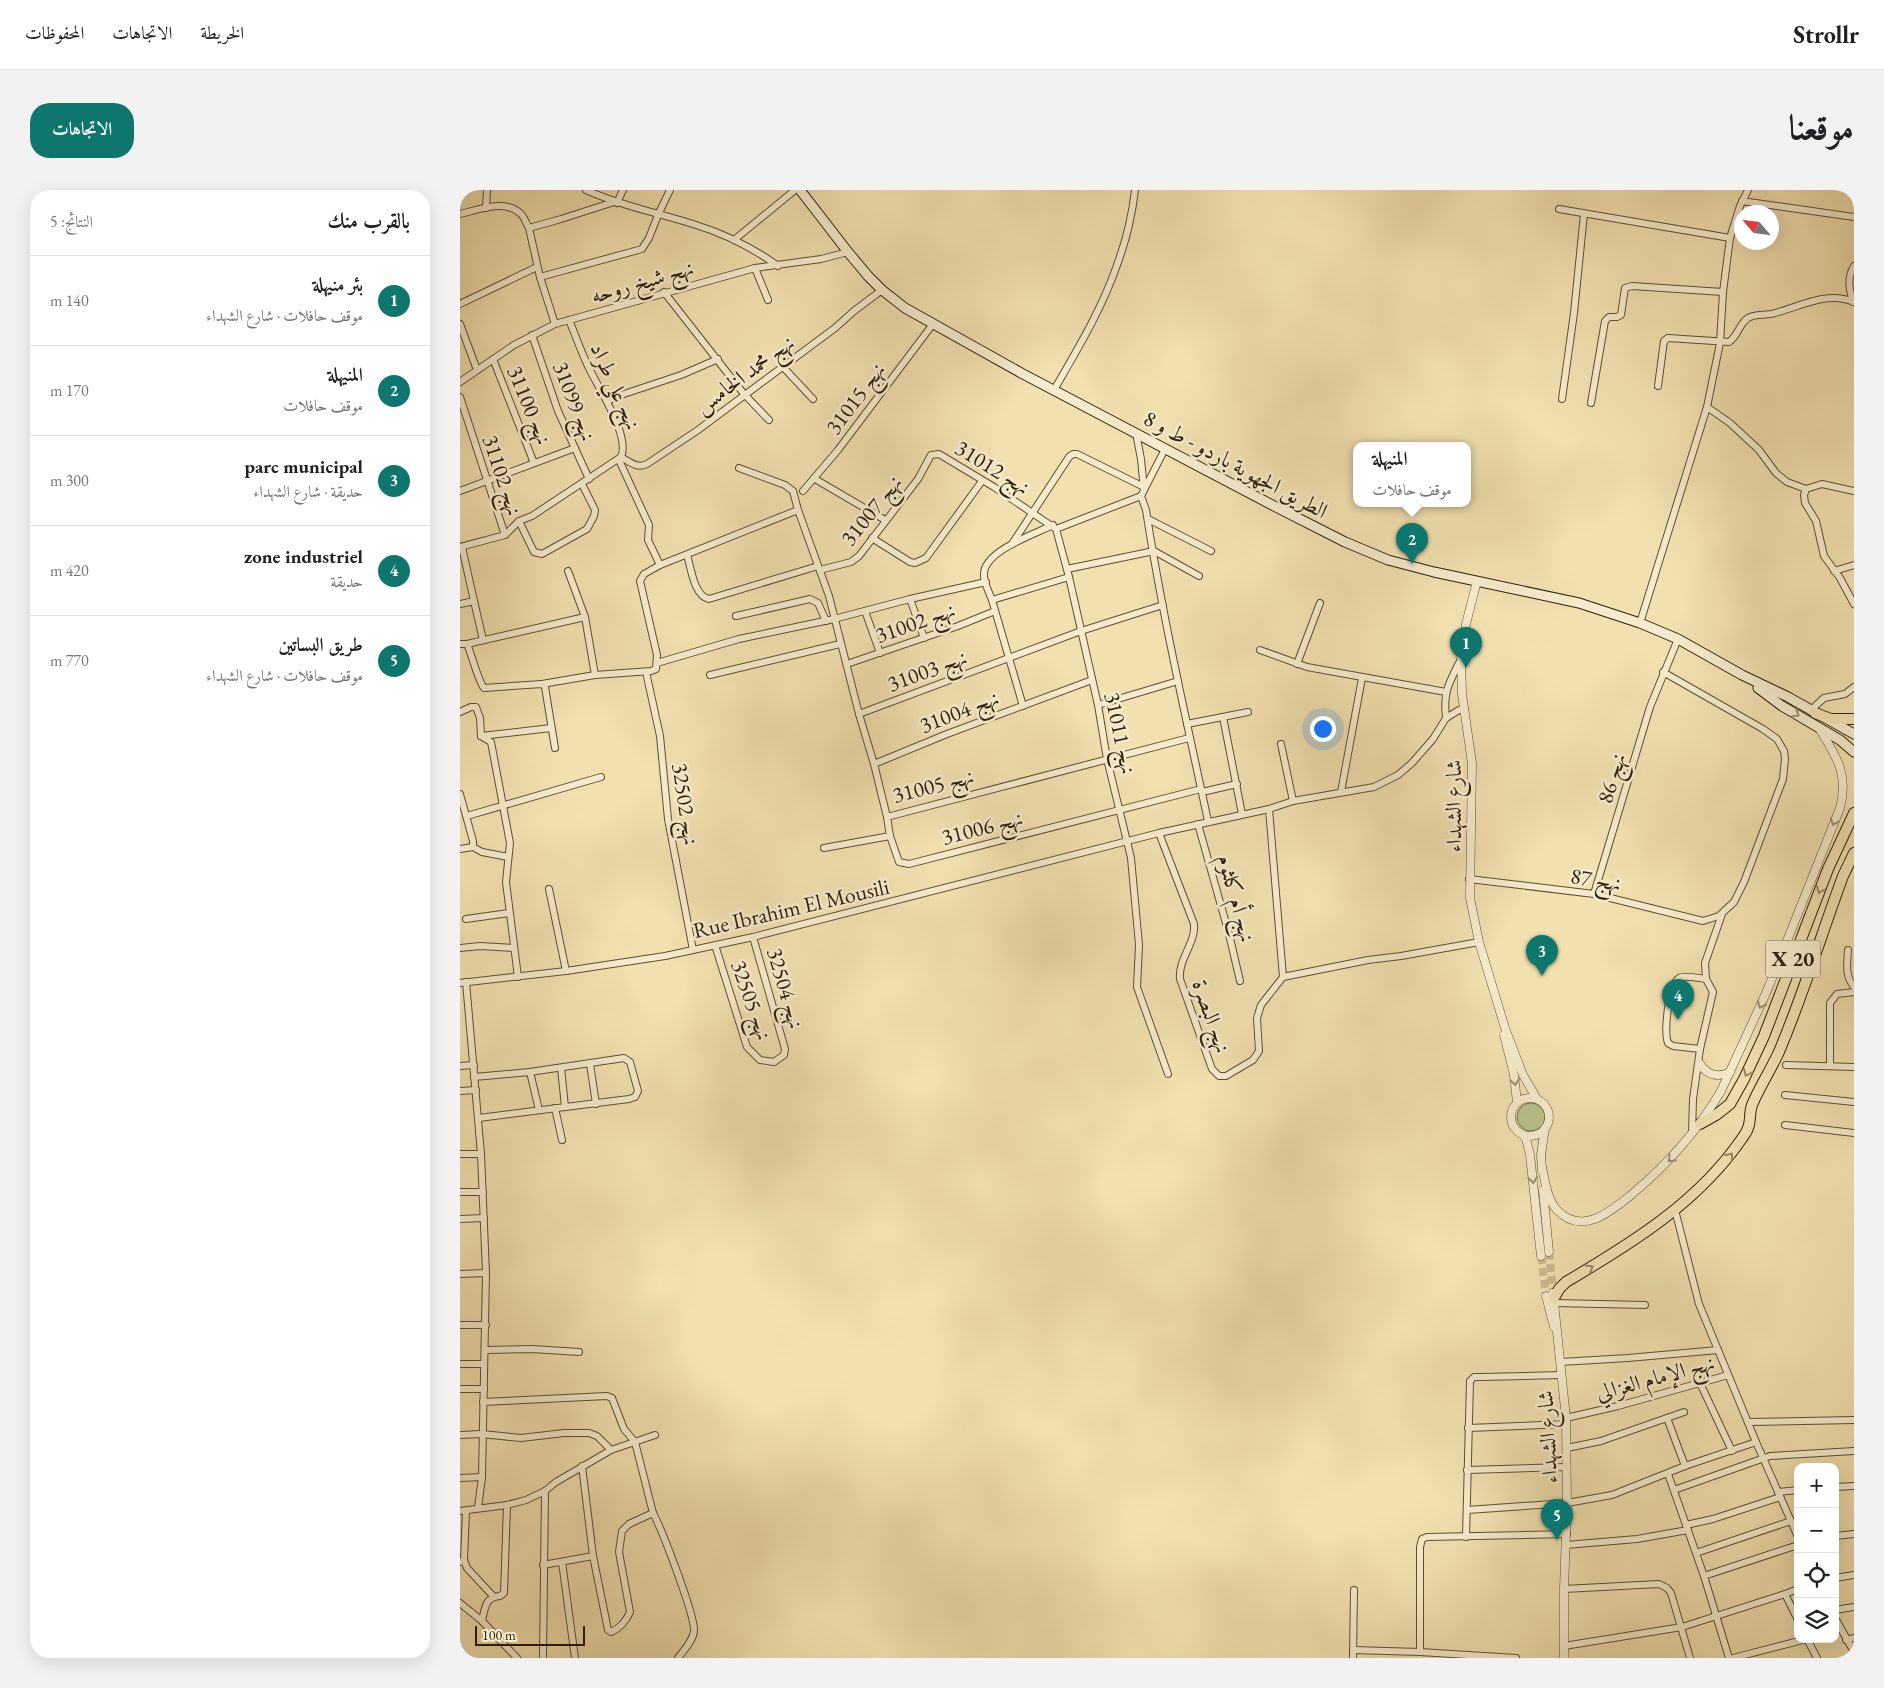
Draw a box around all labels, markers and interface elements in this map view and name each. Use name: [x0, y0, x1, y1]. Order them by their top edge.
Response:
text: Strollr: [1793, 19, 1859, 50]
text: المحفوظات: [25, 21, 84, 44]
text: الاتجاهات: [112, 21, 172, 44]
text: الخريطة: [200, 21, 244, 44]
button: الاتجاهات: [30, 103, 134, 158]
text: موقعنا: [1789, 104, 1854, 149]
north arrow: [1734, 205, 1779, 250]
text: بالقرب منك: [327, 207, 410, 234]
text: النتائج: 5: [50, 211, 93, 232]
street label: نهج شيخ روحه: [587, 253, 698, 315]
text: بئر منيهلة: [312, 272, 363, 297]
text: 140 m: [50, 290, 89, 311]
text: 1: [390, 290, 398, 311]
text: موقف حافلات · شارع الشهداء: [206, 305, 363, 326]
street label: نهج محمد الخامس: [688, 328, 803, 425]
street label: نهج علي طراد: [577, 338, 648, 437]
street label: نهج 31015: [819, 356, 896, 443]
street label: نهج 31099: [541, 357, 603, 447]
street label: نهج 31100: [496, 361, 559, 451]
text: المنيهلة: [328, 362, 363, 387]
text: 170 m: [50, 380, 89, 401]
text: 2: [390, 380, 398, 401]
text: موقف حافلات: [283, 395, 363, 416]
street label: الطريق الجهوية باردو - ط و 8: [1139, 404, 1333, 525]
street label: نهج 31102: [471, 431, 529, 521]
street label: نهج 31012: [947, 433, 1036, 506]
popup: [1353, 442, 1471, 507]
text: المنيهلة: [1372, 446, 1408, 471]
text: parc municipal: [245, 454, 363, 479]
street label: نهج 31007: [834, 469, 913, 555]
text: 300 m: [50, 470, 89, 491]
text: 3: [390, 470, 398, 491]
text: موقف حافلات: [1372, 479, 1452, 500]
text: حديقة · شارع الشهداء: [253, 481, 363, 502]
pin: 2: [1396, 523, 1428, 564]
text: zone industriel: [244, 544, 363, 569]
text: 420 m: [50, 560, 89, 581]
text: 4: [390, 560, 398, 581]
text: حديقة: [331, 571, 363, 592]
street label: نهج 31002: [871, 595, 961, 654]
pin: 1: [1450, 627, 1482, 668]
text: طريق البساتين: [278, 632, 363, 657]
street label: نهج 31003: [883, 643, 973, 703]
text: 770 m: [50, 650, 89, 671]
text: 5: [390, 650, 398, 671]
text: موقف حافلات · شارع الشهداء: [206, 665, 363, 686]
street label: نهج 31004: [915, 683, 1005, 745]
street label: نهج 31011: [1093, 690, 1143, 778]
one-way arrow: [1791, 707, 1800, 717]
your location: [1310, 716, 1336, 742]
street label: نهج 86: [1590, 749, 1638, 808]
street label: شارع الشهداء: [1439, 759, 1472, 853]
street label: نهج 32502: [660, 761, 706, 848]
street label: نهج 31005: [889, 761, 978, 814]
street label: نهج 31006: [938, 803, 1027, 856]
one-way arrow: [1830, 817, 1840, 825]
street label: نهج أم كلثوم: [1206, 851, 1263, 946]
street label: نهج 87: [1567, 861, 1624, 903]
street label: Rue Ibrahim El Mousili: [690, 872, 892, 945]
one-way arrow: [1816, 885, 1826, 894]
pin: 3: [1526, 935, 1558, 976]
road number: X 20: [1766, 941, 1820, 978]
street label: نهج 32504: [755, 944, 811, 1033]
street label: نهج 32505: [720, 956, 779, 1046]
street label: نهج البصرة: [1181, 976, 1238, 1058]
pin: 4: [1662, 979, 1694, 1020]
one-way arrow: [1756, 1000, 1767, 1009]
one-way arrow: [1742, 1068, 1753, 1077]
one-way arrow: [1509, 1078, 1520, 1086]
one-way arrow: [1724, 1152, 1733, 1161]
one-way arrow: [1668, 1154, 1677, 1163]
one-way arrow: [1527, 1177, 1538, 1185]
one-way arrow: [1585, 1264, 1594, 1274]
street label: نهج الإمام الغزالي: [1593, 1348, 1719, 1412]
street label: شارع الشهداء: [1531, 1389, 1568, 1484]
map controls: [1794, 1463, 1839, 1643]
button: +: [1794, 1463, 1839, 1508]
pin: 5: [1541, 1499, 1573, 1540]
button: −: [1794, 1508, 1839, 1553]
button: locate: [1794, 1553, 1839, 1598]
button: layers: [1794, 1598, 1839, 1643]
scale bar: [475, 1623, 585, 1646]
text: 100 m: [482, 1626, 516, 1644]

